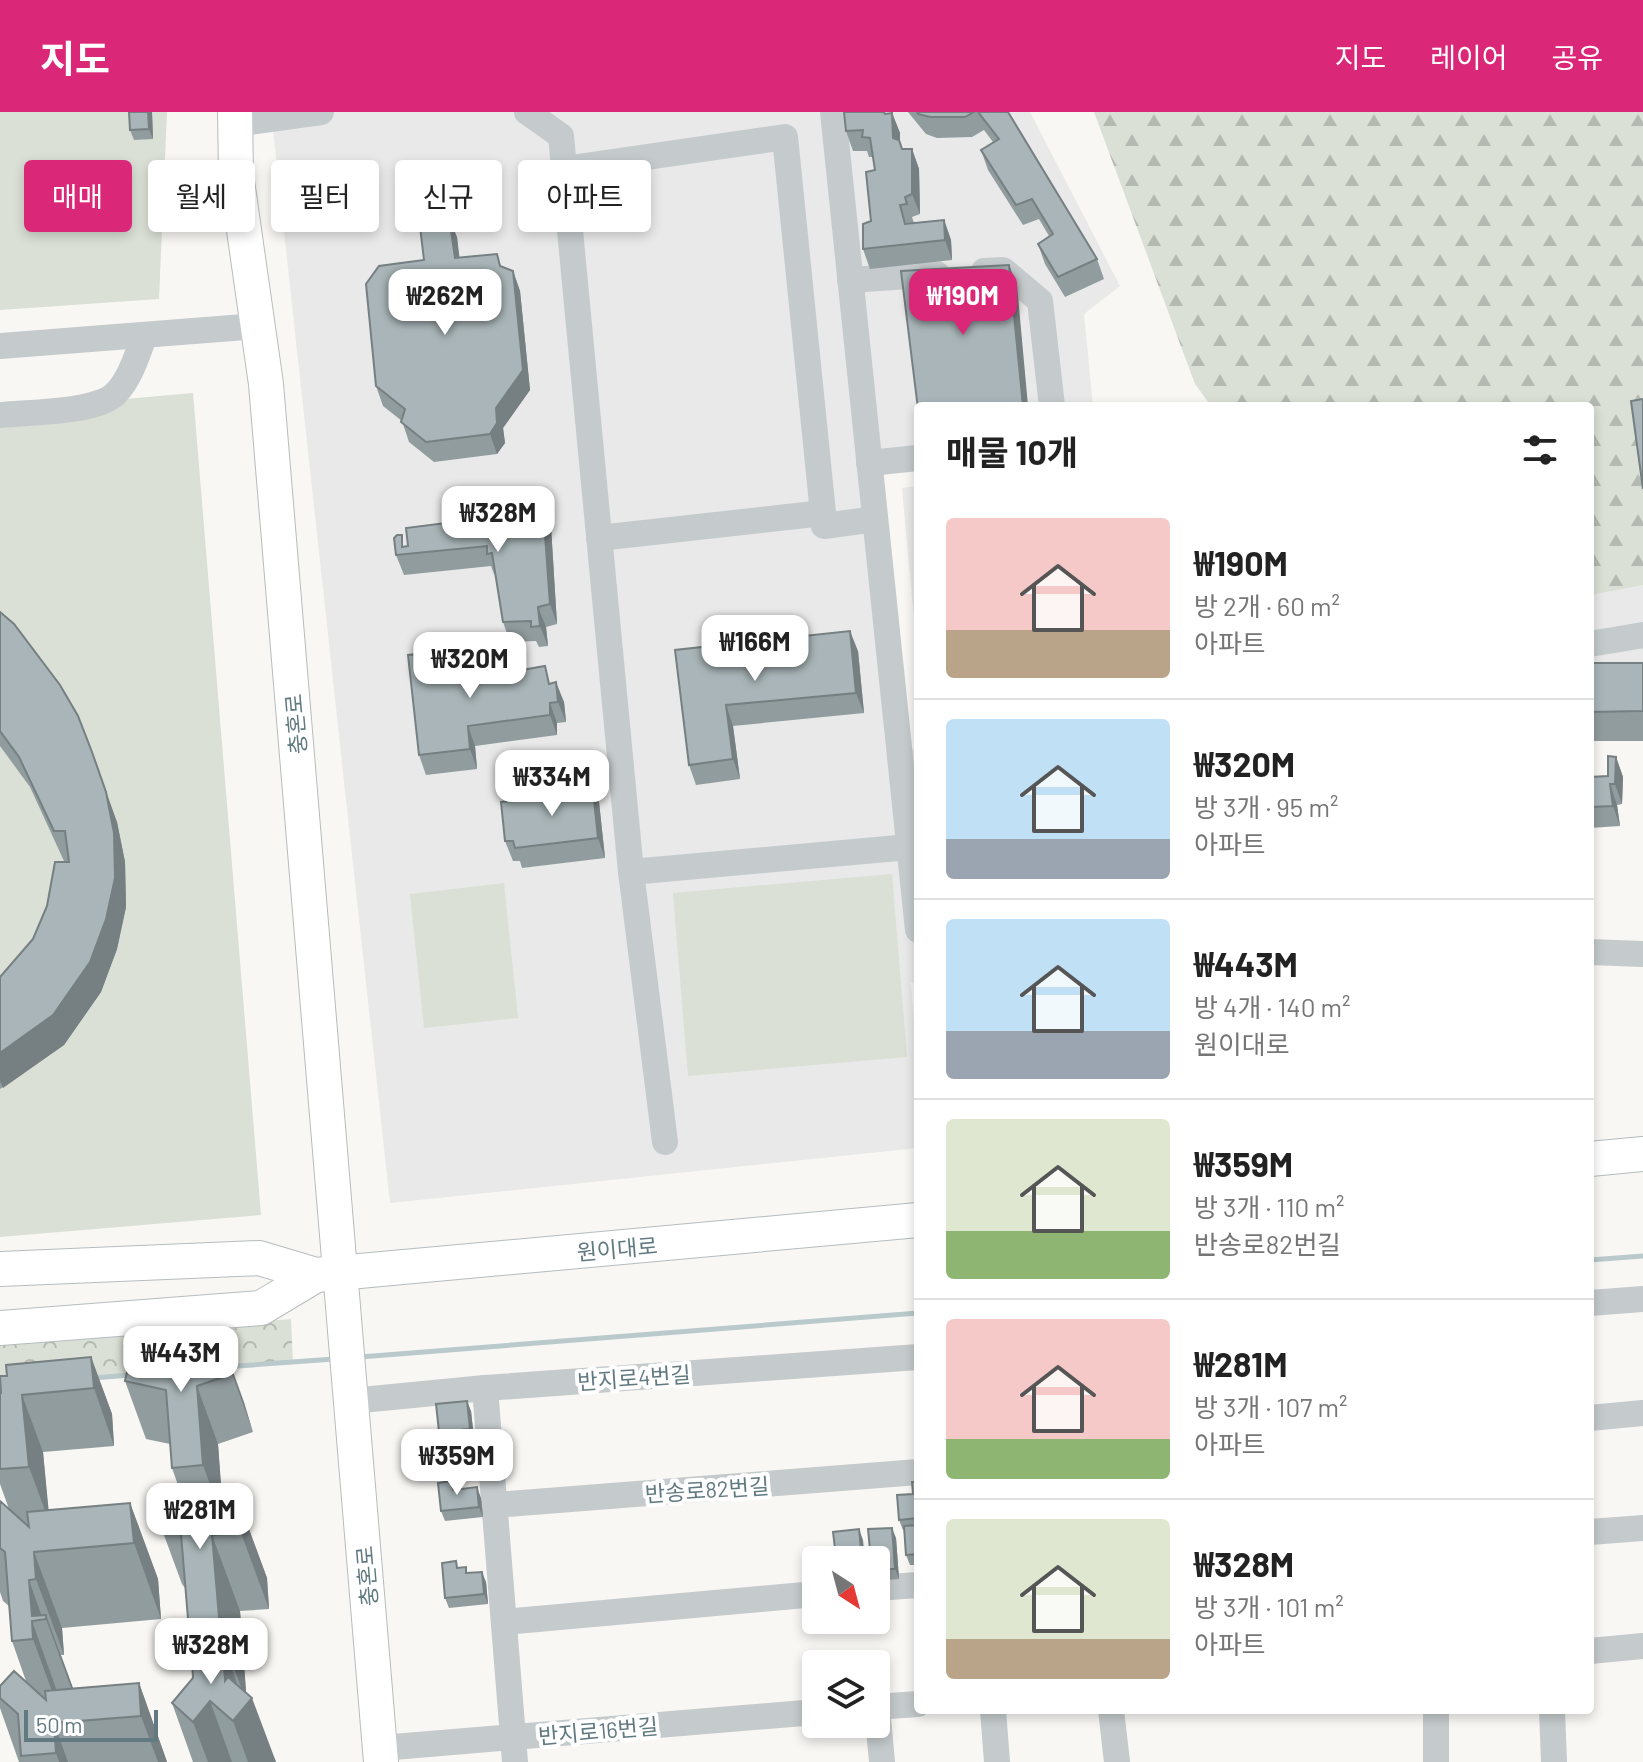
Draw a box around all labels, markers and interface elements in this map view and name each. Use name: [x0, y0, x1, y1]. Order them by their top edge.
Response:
text: 지도: [40, 35, 110, 81]
text: 지도: [1335, 40, 1386, 74]
text: 레이어: [1430, 40, 1507, 74]
text: 공유: [1551, 40, 1603, 74]
chip: 매매: [24, 160, 132, 232]
chip: 월세: [148, 160, 255, 232]
chip: 필터: [271, 160, 379, 232]
chip: 신규: [395, 160, 502, 232]
chip: 아파트: [518, 160, 651, 232]
pin: ₩262M: [389, 269, 501, 337]
pin: ₩190M: [907, 269, 1019, 337]
text: ₩262M: [406, 279, 484, 310]
text: ₩190M: [927, 279, 999, 310]
icon: filters: [1518, 428, 1562, 472]
text: 매물 10개: [946, 431, 1078, 472]
pin: ₩328M: [442, 486, 554, 554]
text: ₩328M: [460, 496, 536, 527]
text: ₩190M: [1194, 542, 1288, 583]
icon: home: [1010, 550, 1106, 646]
text: 방 2개 · 60 m²: [1194, 590, 1340, 621]
pin: ₩166M: [699, 615, 811, 683]
text: ₩166M: [719, 625, 791, 656]
text: 아파트: [1194, 627, 1266, 658]
pin: ₩320M: [414, 632, 526, 700]
text: ₩320M: [431, 642, 509, 673]
street label: 충혼로: [279, 693, 311, 755]
text: ₩320M: [1194, 743, 1295, 784]
pin: ₩334M: [496, 750, 608, 818]
icon: home: [1010, 751, 1106, 847]
text: ₩334M: [513, 760, 591, 791]
text: 방 3개 · 95 m²: [1194, 791, 1338, 822]
text: 아파트: [1194, 828, 1266, 859]
text: ₩443M: [1194, 943, 1298, 984]
icon: home: [1010, 951, 1106, 1047]
text: 방 4개 · 140 m²: [1194, 991, 1351, 1022]
text: 원이대로: [1194, 1028, 1290, 1059]
text: ₩359M: [1194, 1143, 1293, 1184]
icon: home: [1010, 1151, 1106, 1247]
text: 방 3개 · 110 m²: [1194, 1191, 1344, 1222]
text: 반송로82번길: [1194, 1228, 1341, 1259]
street label: 원이대로: [576, 1232, 658, 1264]
pin: ₩443M: [125, 1326, 237, 1394]
text: ₩443M: [141, 1336, 221, 1367]
text: ₩281M: [1194, 1343, 1287, 1384]
icon: home: [1010, 1351, 1106, 1447]
street label: 반지로4번길: [577, 1360, 691, 1394]
text: 방 3개 · 107 m²: [1194, 1391, 1348, 1422]
text: 아파트: [1194, 1428, 1266, 1459]
pin: ₩359M: [401, 1429, 513, 1497]
text: ₩359M: [419, 1439, 495, 1470]
street label: 반송로82번길: [644, 1472, 770, 1506]
pin: ₩281M: [144, 1483, 256, 1551]
text: ₩281M: [164, 1493, 236, 1524]
text: ₩328M: [1194, 1543, 1294, 1584]
street label: 충혼로: [350, 1545, 382, 1607]
north arrow: [802, 1546, 890, 1634]
map controls: [802, 1546, 890, 1738]
icon: home: [1010, 1551, 1106, 1647]
text: 방 3개 · 101 m²: [1194, 1591, 1344, 1622]
pin: ₩328M: [155, 1618, 267, 1686]
text: ₩328M: [173, 1628, 249, 1659]
text: 아파트: [1194, 1628, 1266, 1659]
button: layers: [802, 1650, 890, 1738]
scale bar: [24, 1706, 158, 1742]
text: 50 m: [36, 1711, 82, 1737]
street label: 반지로16번길: [537, 1712, 659, 1748]

